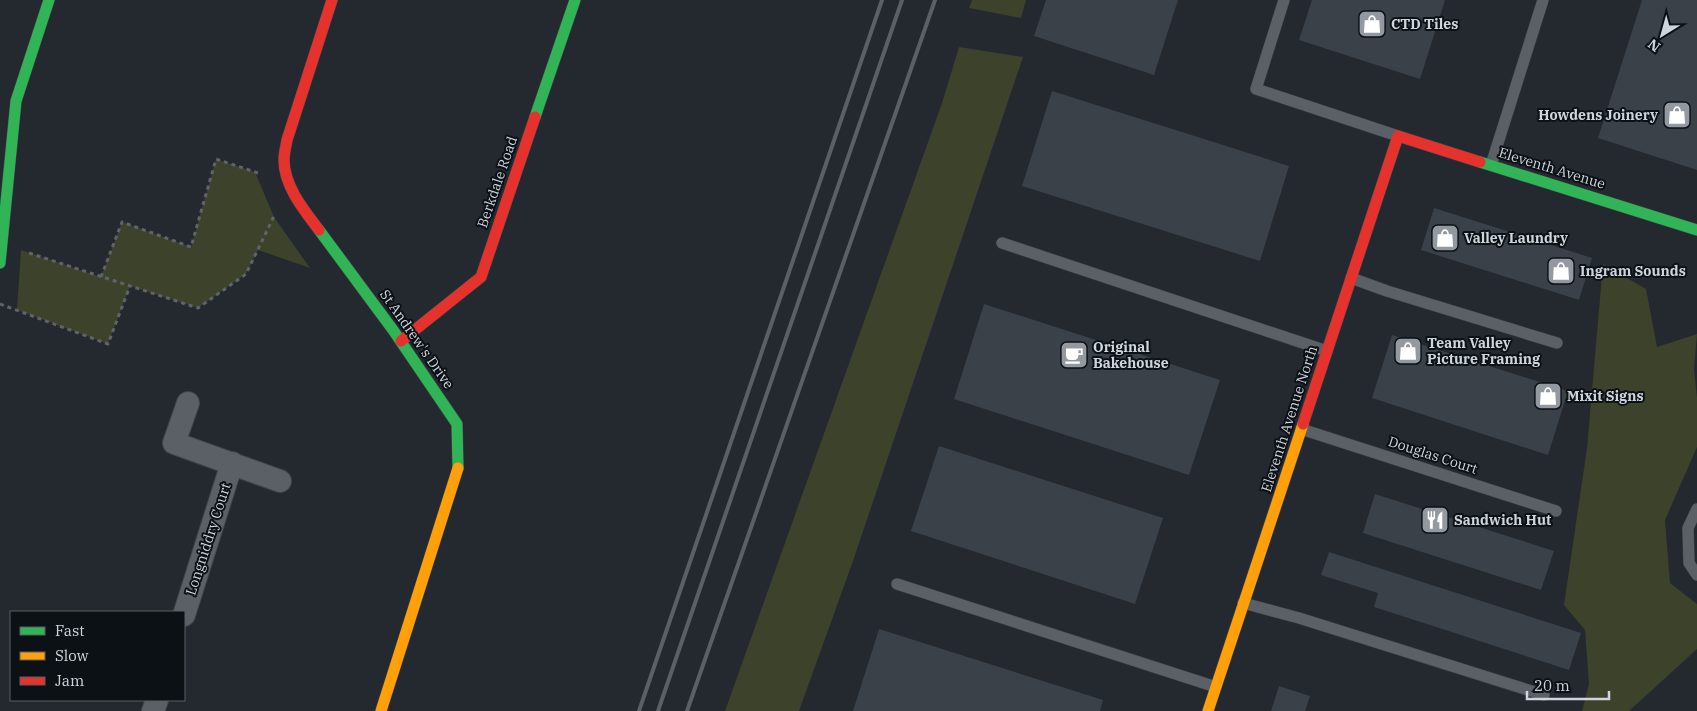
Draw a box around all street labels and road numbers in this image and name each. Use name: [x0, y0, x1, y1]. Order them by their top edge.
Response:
street label: Berkdale Road: [473, 133, 521, 230]
street label: Eleventh Avenue: [1496, 143, 1608, 193]
street label: St Andrew's Drive: [376, 286, 458, 392]
street label: Eleventh Avenue North: [1257, 343, 1321, 494]
street label: Douglas Court: [1386, 432, 1480, 478]
street label: Longniddry Court: [181, 480, 235, 598]

